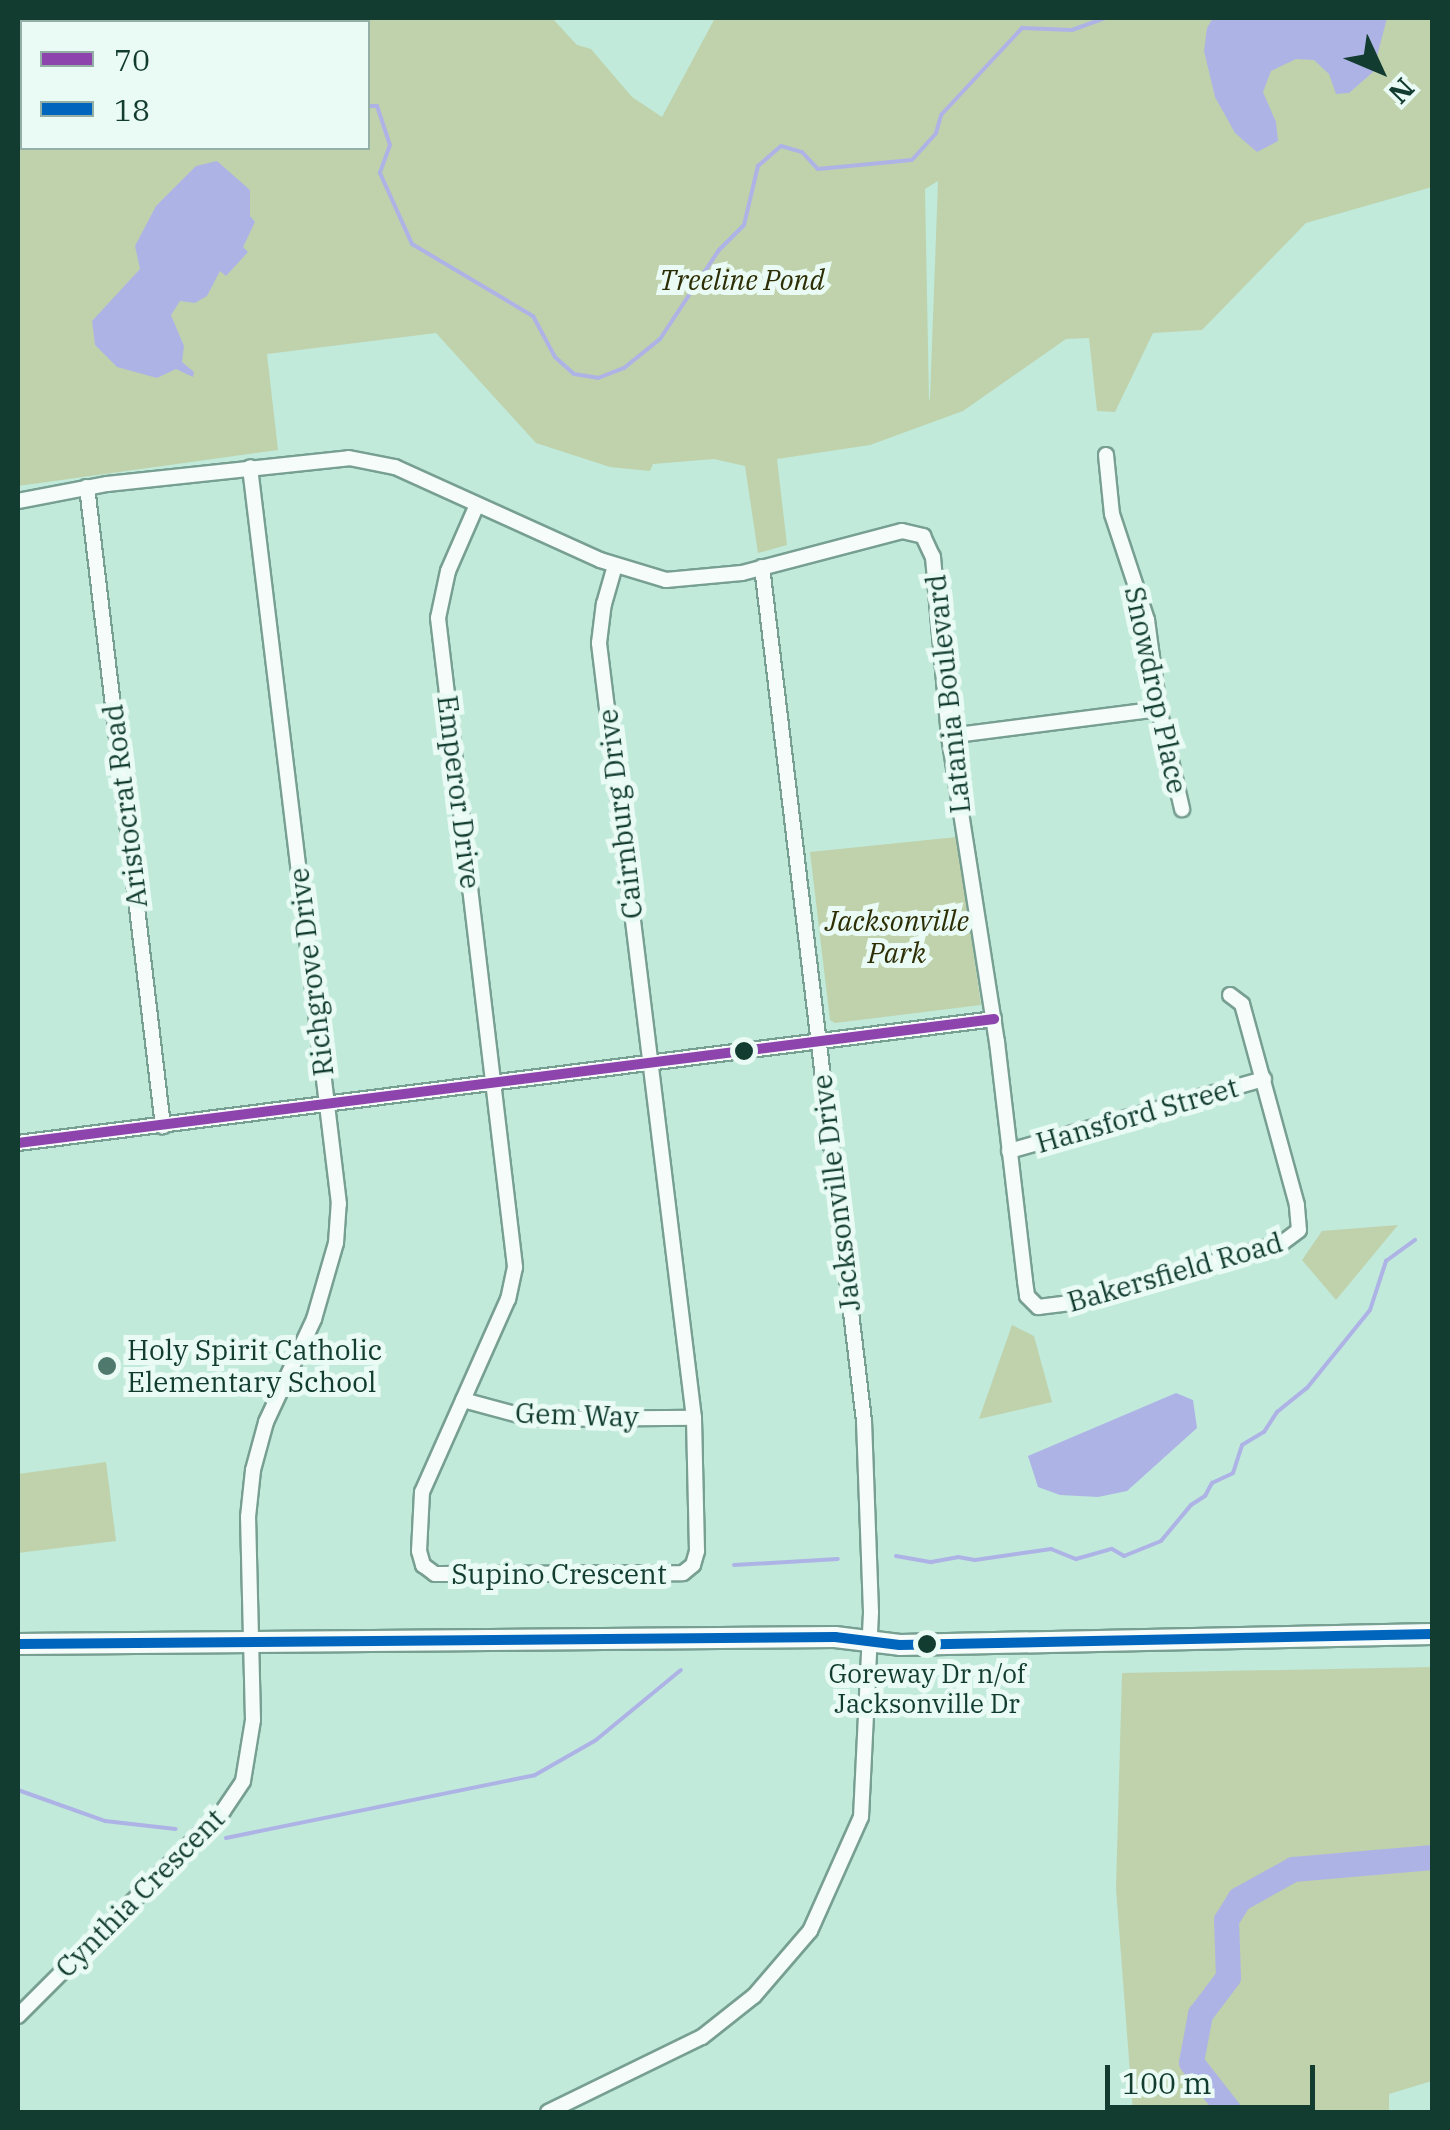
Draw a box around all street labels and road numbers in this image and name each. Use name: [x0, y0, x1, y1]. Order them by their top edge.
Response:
street label: Latania Boulevard: [919, 573, 977, 815]
street label: Snowdrop Place: [1118, 583, 1194, 797]
street label: Emperor Drive: [430, 693, 488, 891]
street label: Aristocrat Road: [96, 702, 154, 910]
street label: Cairnburg Drive: [590, 707, 650, 921]
street label: Richgrove Drive: [282, 866, 340, 1078]
street label: Hansford Street: [1032, 1070, 1242, 1160]
street label: Jacksonville Drive: [805, 1073, 867, 1313]
street label: Bakersfield Road: [1064, 1225, 1286, 1319]
street label: Gem Way: [515, 1396, 639, 1434]
street label: Supino Crescent: [451, 1557, 667, 1591]
street label: Cynthia Crescent: [49, 1802, 231, 1984]

